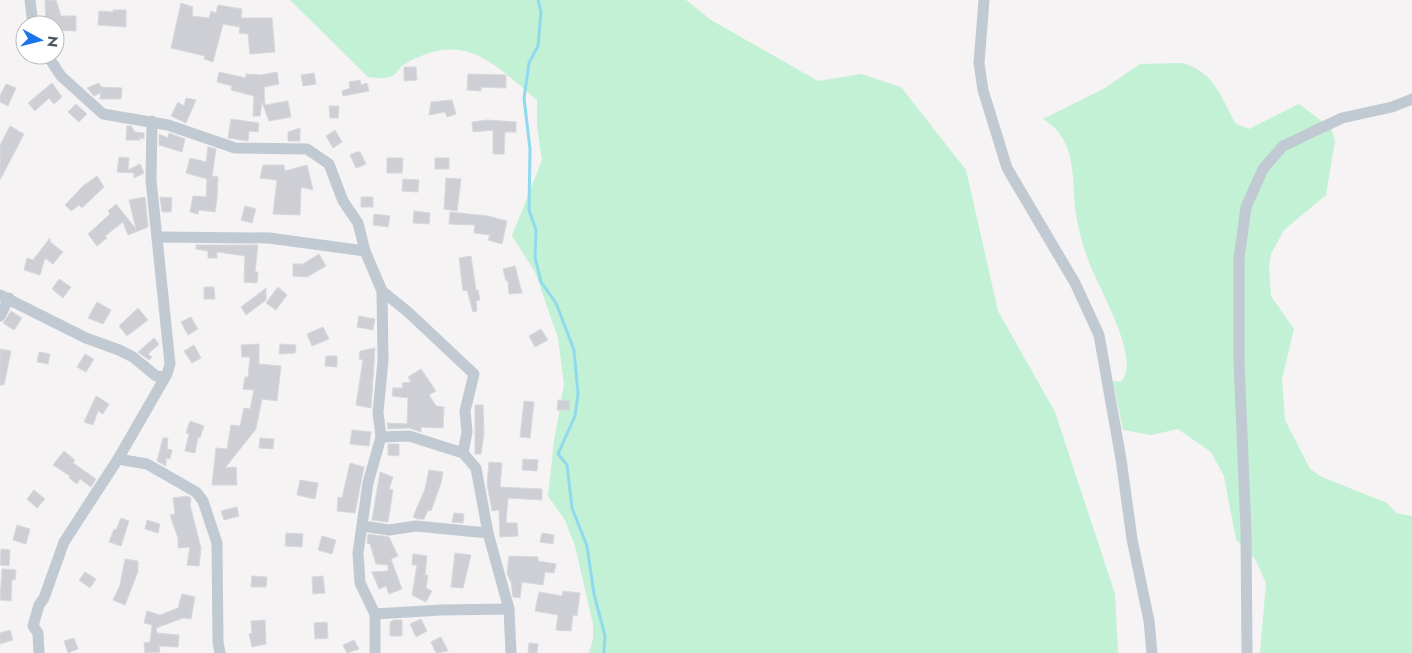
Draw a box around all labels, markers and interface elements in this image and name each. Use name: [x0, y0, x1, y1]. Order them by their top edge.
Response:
north arrow: [15, 15, 65, 65]
text: N: [42, 35, 64, 48]

